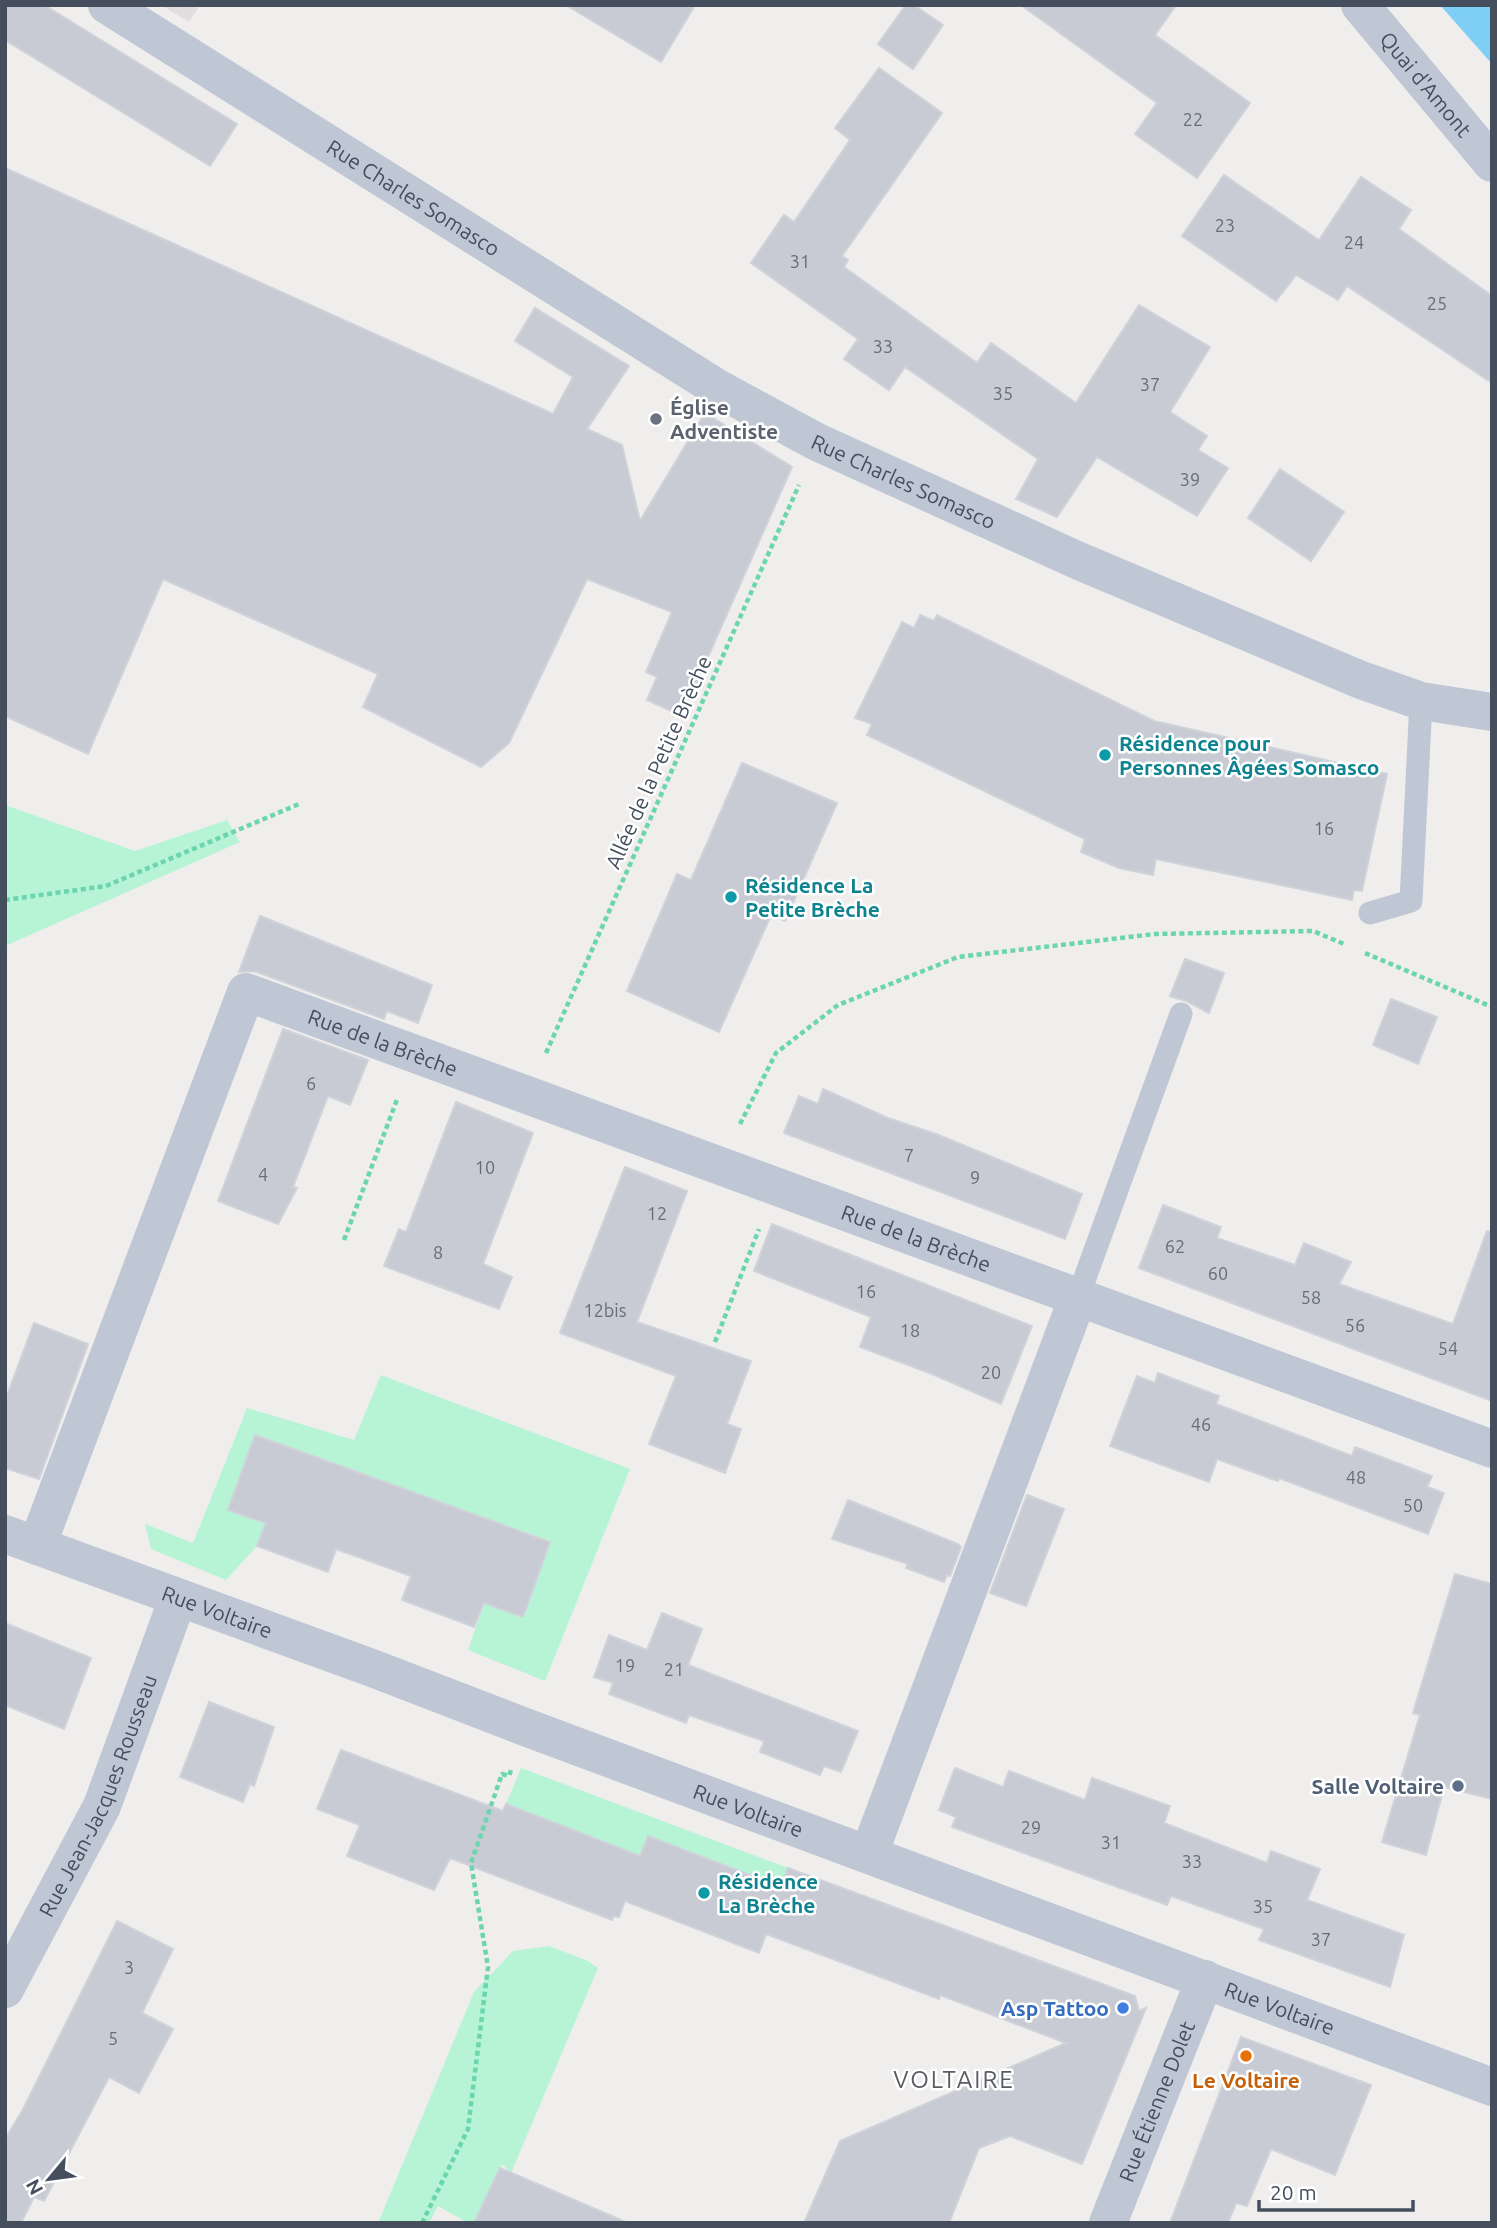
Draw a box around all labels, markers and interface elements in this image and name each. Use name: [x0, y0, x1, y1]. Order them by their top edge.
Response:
street label: Quai d'Amont: [1375, 27, 1477, 141]
house number: 22: [1183, 109, 1203, 129]
street label: Rue Charles Somasco: [323, 134, 505, 261]
house number: 23: [1215, 215, 1235, 235]
house number: 24: [1344, 232, 1364, 252]
house number: 31: [790, 251, 810, 271]
house number: 25: [1427, 293, 1447, 313]
house number: 33: [873, 336, 893, 356]
house number: 37: [1140, 374, 1160, 394]
house number: 35: [993, 383, 1013, 403]
place label: Église Adventiste: [670, 395, 778, 443]
marker: Église Adventiste: [648, 411, 664, 427]
street label: Rue Charles Somasco: [808, 429, 999, 534]
house number: 39: [1180, 469, 1200, 489]
street label: Allée de la Petite Brèche: [600, 652, 716, 872]
place label: Résidence pour Personnes Âgées Somasco: [1119, 731, 1379, 779]
marker: Résidence pour Personnes Âgées Somasco: [1097, 747, 1113, 763]
house number: 16: [1314, 818, 1334, 838]
place label: Résidence La Petite Brèche: [745, 873, 880, 921]
marker: Résidence La Petite Brèche: [723, 889, 739, 905]
street label: Rue de la Brèche: [305, 1004, 461, 1081]
house number: 6: [306, 1073, 316, 1093]
house number: 7: [904, 1145, 914, 1165]
house number: 10: [475, 1157, 495, 1177]
house number: 4: [258, 1164, 268, 1184]
house number: 9: [970, 1167, 980, 1187]
street label: Rue de la Brèche: [838, 1199, 994, 1276]
house number: 12: [647, 1203, 667, 1223]
house number: 62: [1165, 1236, 1185, 1256]
house number: 8: [433, 1242, 443, 1262]
house number: 60: [1208, 1263, 1228, 1283]
house number: 16: [856, 1281, 876, 1301]
house number: 58: [1301, 1287, 1321, 1307]
house number: 12bis: [583, 1300, 627, 1320]
house number: 56: [1345, 1315, 1365, 1335]
house number: 18: [900, 1320, 920, 1340]
house number: 54: [1438, 1338, 1458, 1358]
house number: 20: [981, 1362, 1001, 1382]
house number: 46: [1191, 1414, 1211, 1434]
house number: 48: [1346, 1467, 1366, 1487]
house number: 50: [1403, 1495, 1423, 1515]
street label: Rue Voltaire: [159, 1580, 276, 1643]
house number: 19: [615, 1655, 635, 1675]
house number: 21: [664, 1659, 684, 1679]
street label: Rue Jean-Jacques Rousseau: [34, 1671, 161, 1921]
place label: Salle Voltaire: [1311, 1774, 1444, 1798]
marker: Salle Voltaire: [1450, 1778, 1466, 1794]
street label: Rue Voltaire: [690, 1779, 807, 1842]
house number: 29: [1021, 1817, 1041, 1837]
house number: 31: [1101, 1832, 1121, 1852]
house number: 33: [1182, 1851, 1202, 1871]
place label: Résidence La Brèche: [718, 1869, 818, 1917]
marker: Résidence La Brèche: [696, 1885, 712, 1901]
house number: 35: [1253, 1896, 1273, 1916]
house number: 37: [1311, 1929, 1331, 1949]
house number: 3: [124, 1957, 134, 1977]
street label: Rue Voltaire: [1221, 1977, 1338, 2039]
place label: Asp Tattoo: [1001, 1996, 1109, 2020]
marker: Asp Tattoo: [1115, 2000, 1131, 2016]
street label: Rue Étienne Dolet: [1114, 2017, 1199, 2185]
house number: 5: [108, 2028, 118, 2048]
marker: Le Voltaire: [1238, 2048, 1254, 2064]
district label: VOLTAIRE: [893, 2066, 1015, 2093]
place label: Le Voltaire: [1192, 2068, 1300, 2092]
north arrow: [14, 2144, 84, 2214]
scale bar: [1259, 2168, 1413, 2212]
text: N: [21, 2176, 47, 2199]
text: 20 m: [1270, 2180, 1317, 2204]

